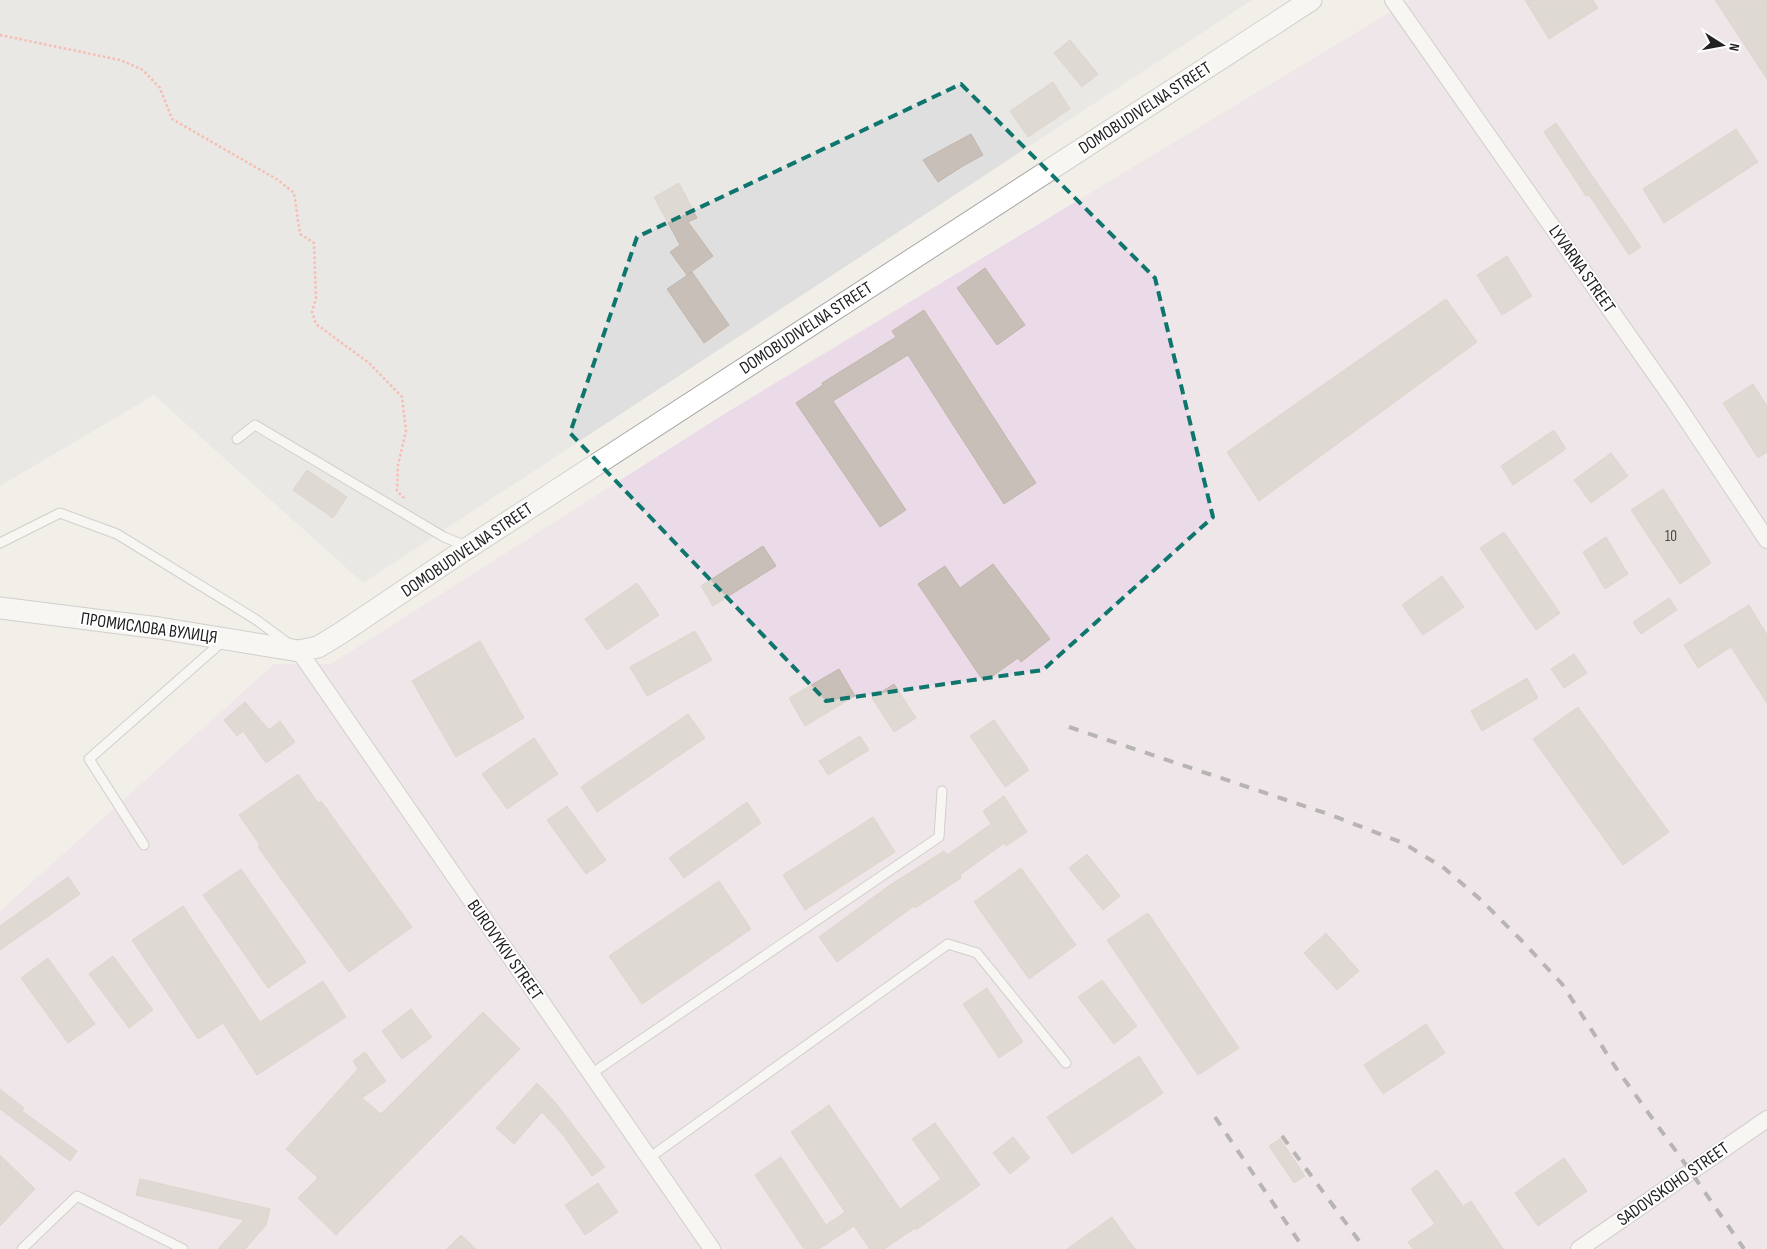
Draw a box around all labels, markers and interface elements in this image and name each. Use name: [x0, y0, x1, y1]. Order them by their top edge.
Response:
north arrow: [1697, 20, 1747, 70]
text: N: [1725, 42, 1743, 53]
street label: DOMOBUDIVELNA STREET: [1075, 57, 1215, 159]
street label: LYVARNA STREET: [1544, 221, 1620, 317]
street label: DOMOBUDIVELNA STREET: [736, 277, 876, 379]
street label: DOMOBUDIVELNA STREET: [397, 498, 537, 602]
house number: 10: [1665, 527, 1677, 546]
street label: ПРОМИСЛОВА ВУЛИЦЯ: [79, 608, 219, 648]
street label: BUROVYKIV STREET: [463, 896, 547, 1004]
street label: SADOVSKOHO STREET: [1613, 1138, 1733, 1230]

